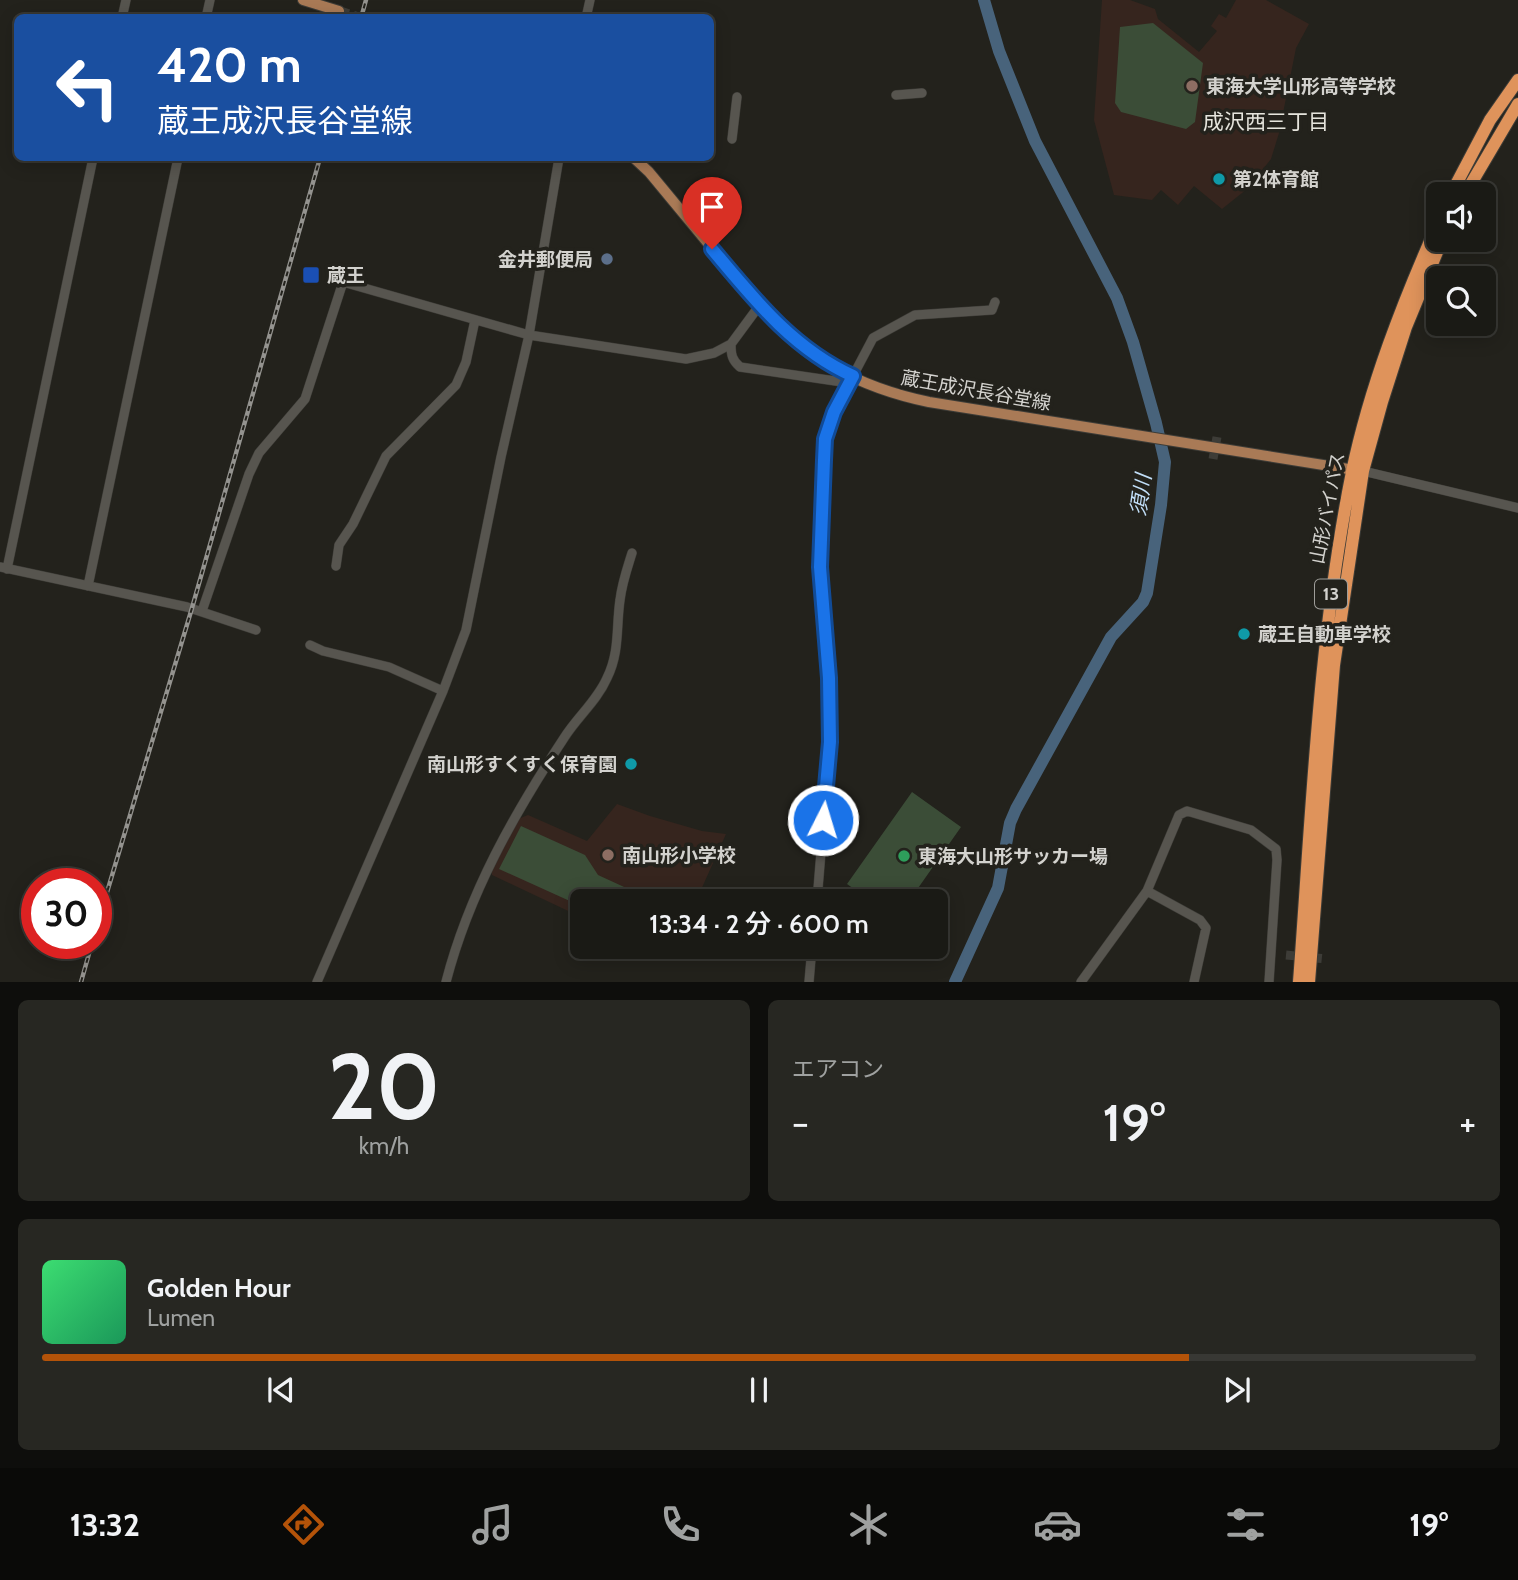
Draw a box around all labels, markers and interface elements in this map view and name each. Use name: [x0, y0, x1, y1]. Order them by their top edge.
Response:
text: 420 m: [157, 35, 302, 94]
icon: left: [42, 42, 133, 133]
place label: 東海大学山形高等学校: [1206, 75, 1396, 98]
marker: 東海大学山形高等学校: [1184, 78, 1200, 94]
text: 蔵王成沢長谷堂線: [157, 101, 413, 140]
district label: 成沢西三丁目: [1203, 109, 1329, 134]
place label: 第2体育館: [1233, 168, 1319, 191]
marker: 第2体育館: [1211, 171, 1227, 187]
pin: [682, 177, 742, 249]
map controls: [1426, 182, 1496, 336]
button: sound: [1426, 182, 1496, 252]
icon: arrive: [693, 188, 731, 226]
place label: 金井郵便局: [498, 248, 593, 271]
marker: 金井郵便局: [599, 251, 615, 267]
place label: 蔵王: [327, 264, 365, 287]
marker: 蔵王: [301, 265, 321, 285]
button: search: [1426, 266, 1496, 336]
street label: 蔵王成沢長谷堂線: [899, 366, 1053, 415]
street label: 山形バイパス: [1305, 450, 1350, 566]
water label: 須川: [1125, 470, 1156, 517]
road number: 13: [1315, 580, 1347, 608]
place label: 蔵王自動車学校: [1258, 623, 1391, 646]
marker: 蔵王自動車学校: [1236, 626, 1252, 642]
place label: 南山形すくすく保育園: [427, 753, 617, 776]
marker: 南山形すくすく保育園: [623, 756, 639, 772]
position arrow: [786, 783, 860, 857]
place label: 南山形小学校: [622, 844, 736, 867]
place label: 東海大山形サッカー場: [918, 845, 1108, 868]
marker: 南山形小学校: [600, 847, 616, 863]
marker: 東海大山形サッカー場: [896, 848, 912, 864]
speed limit sign: 30: [21, 868, 112, 959]
text: 13:34 · 2 分 · 600 m: [649, 908, 869, 940]
text: 20: [328, 1031, 440, 1142]
text: エアコン: [792, 1055, 884, 1083]
text: 19°: [1103, 1091, 1165, 1154]
text: −: [792, 1099, 809, 1146]
text: +: [1459, 1099, 1476, 1146]
text: km/h: [359, 1132, 409, 1160]
text: Golden Hour: [147, 1272, 290, 1304]
text: Lumen: [147, 1304, 215, 1332]
icon: previous: [262, 1371, 300, 1409]
icon: pause: [740, 1371, 778, 1409]
icon: next: [1218, 1371, 1256, 1409]
icon: directions: [279, 1500, 328, 1549]
icon: music: [468, 1500, 517, 1549]
icon: phone: [656, 1500, 705, 1549]
icon: climate: [844, 1500, 893, 1549]
icon: car: [1033, 1500, 1082, 1549]
icon: filters: [1221, 1500, 1270, 1549]
text: 13:32: [70, 1505, 140, 1544]
text: 19°: [1409, 1505, 1448, 1544]

